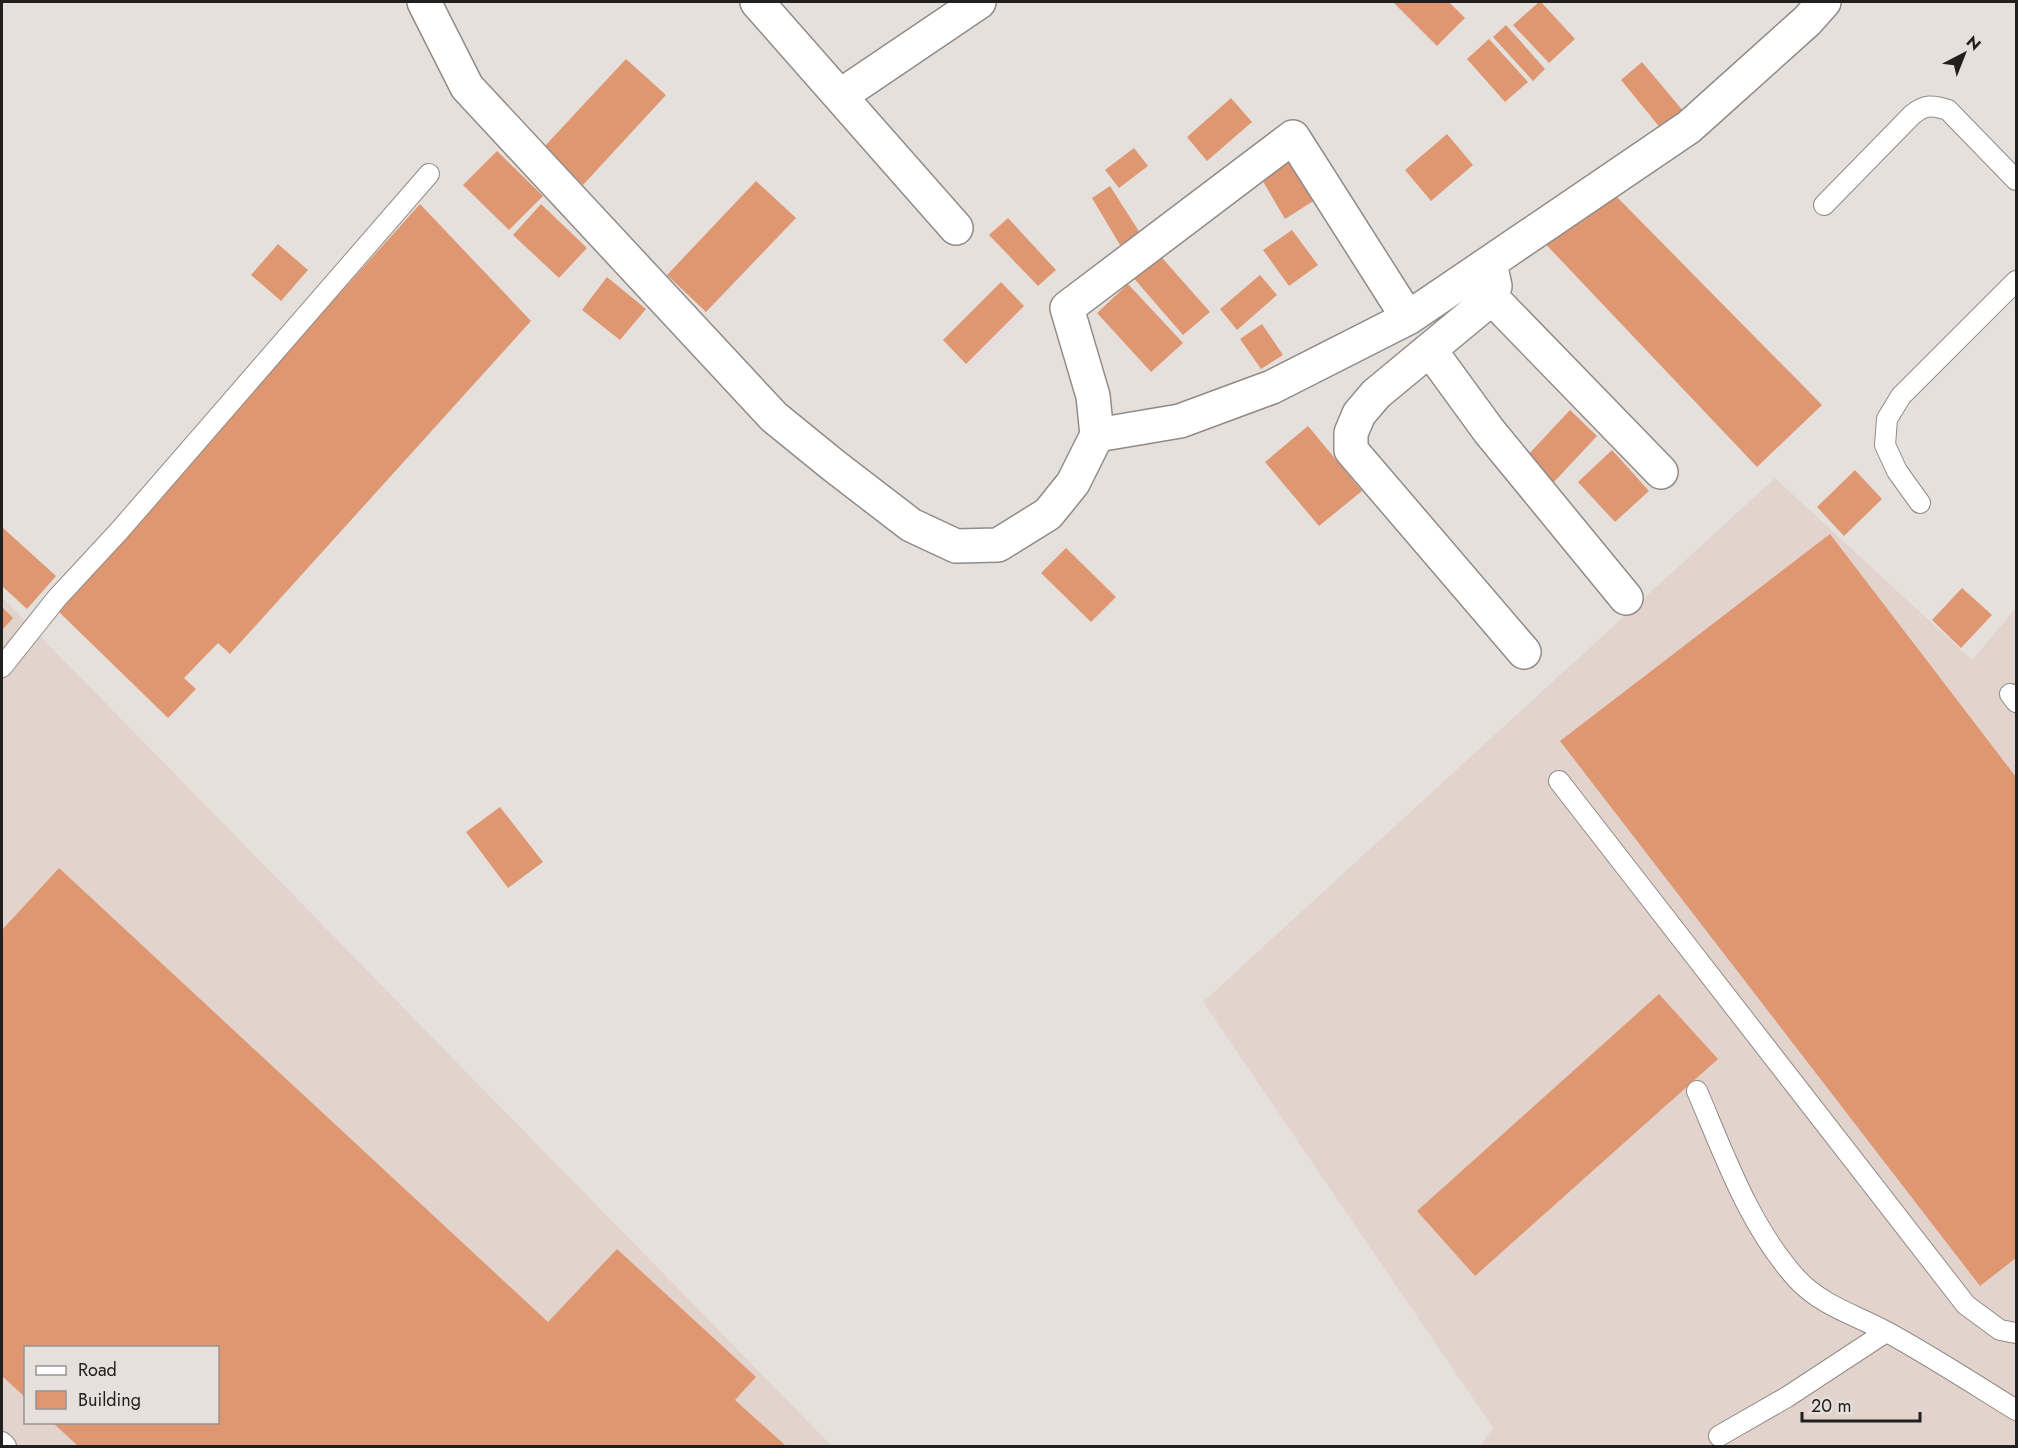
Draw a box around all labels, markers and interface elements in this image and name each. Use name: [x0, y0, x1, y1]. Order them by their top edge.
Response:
north arrow: [1934, 24, 1994, 84]
text: N: [1961, 30, 1986, 56]
legend: [24, 1346, 219, 1424]
text: Road: [78, 1357, 117, 1383]
scale bar: [1802, 1385, 1920, 1423]
text: Building: [78, 1387, 141, 1413]
text: 20 m: [1811, 1393, 1851, 1419]

